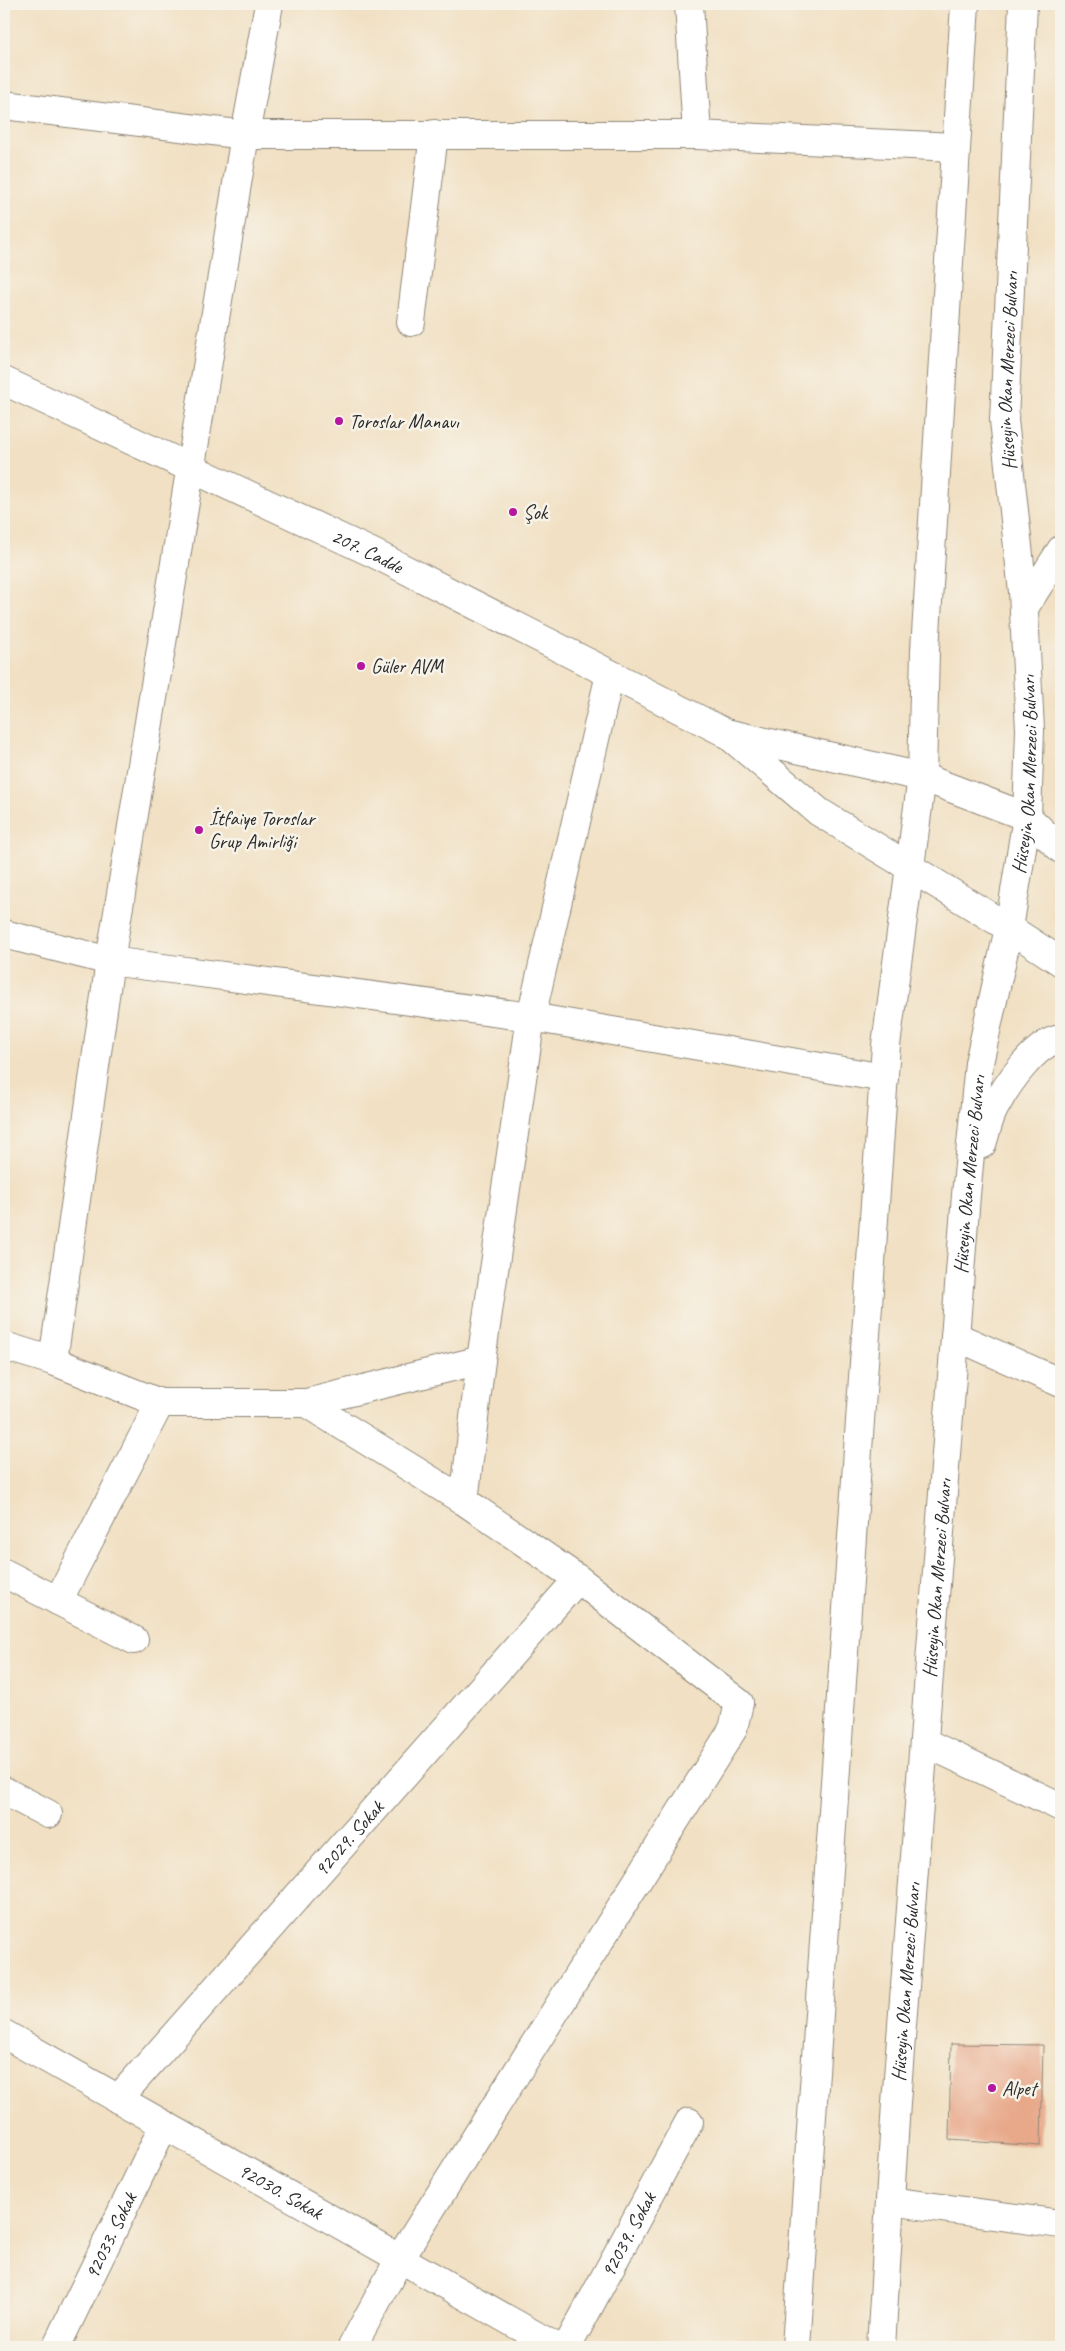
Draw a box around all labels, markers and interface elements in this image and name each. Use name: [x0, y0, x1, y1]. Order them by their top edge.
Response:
street label: Hüseyin Okan Merzeci Bulvarı: [992, 270, 1024, 471]
place label: Toroslar Manavı: [349, 409, 460, 434]
marker: Toroslar Manavı: [333, 415, 345, 427]
place label: Şok: [523, 500, 549, 525]
marker: Şok: [507, 506, 519, 518]
street label: 207. Cadde: [327, 523, 408, 580]
place label: Güler AVM: [371, 654, 444, 679]
marker: Güler AVM: [355, 660, 367, 672]
street label: Hüseyin Okan Merzeci Bulvarı: [1006, 673, 1043, 876]
place label: İtfaiye Toroslar Grup Amirliği: [209, 806, 316, 854]
marker: İtfaiye Toroslar Grup Amirliği: [193, 824, 205, 836]
street label: Hüseyin Okan Merzeci Bulvarı: [948, 1073, 991, 1275]
street label: Hüseyin Okan Merzeci Bulvarı: [917, 1477, 957, 1678]
street label: 92029. Sokak: [309, 1794, 390, 1882]
street label: Hüseyin Okan Merzeci Bulvarı: [886, 1880, 926, 2082]
place label: Alpet: [1002, 2076, 1039, 2101]
marker: Alpet: [986, 2082, 998, 2094]
street label: 92030. Sokak: [234, 2157, 328, 2226]
street label: 92039. Sokak: [595, 2186, 662, 2282]
street label: 92033. Sokak: [79, 2187, 143, 2283]

